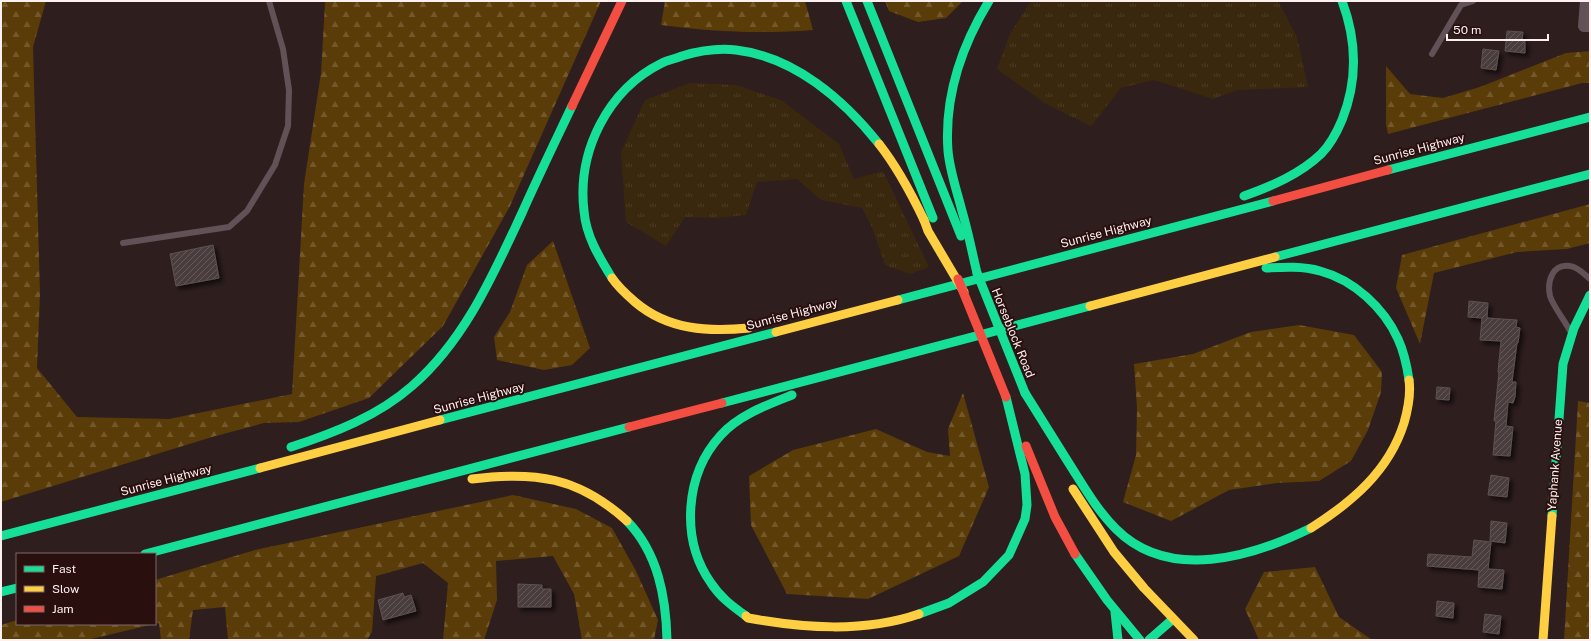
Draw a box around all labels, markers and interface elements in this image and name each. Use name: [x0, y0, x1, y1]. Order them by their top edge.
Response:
scale bar: [1447, 16, 1548, 42]
text: 50 m: [1453, 23, 1481, 37]
street label: Sunrise Highway: [1372, 130, 1467, 168]
street label: Sunrise Highway: [1059, 213, 1154, 251]
street label: Horseblock Road: [989, 286, 1037, 380]
street label: Sunrise Highway: [745, 295, 840, 333]
street label: Sunrise Highway: [432, 379, 527, 417]
street label: Yaphank Avenue: [1545, 419, 1565, 511]
street label: Sunrise Highway: [119, 461, 214, 499]
legend: [16, 553, 156, 625]
text: Fast: [52, 562, 77, 576]
text: Slow: [52, 582, 80, 596]
text: Jam: [52, 602, 74, 616]

